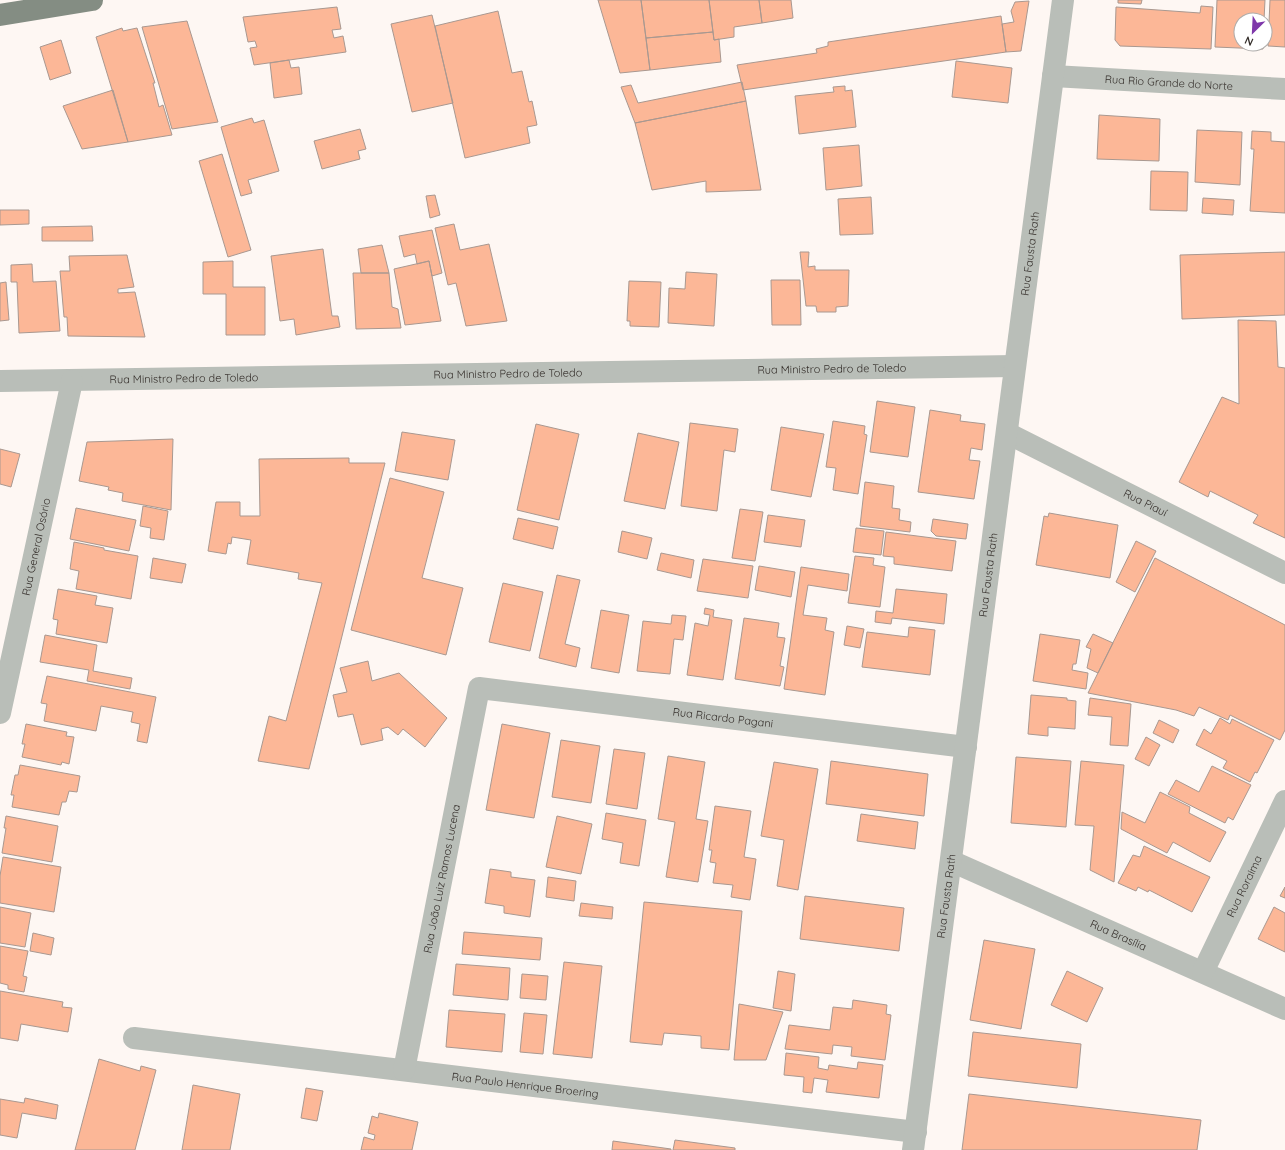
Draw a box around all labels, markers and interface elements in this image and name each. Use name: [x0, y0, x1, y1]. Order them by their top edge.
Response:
north arrow: [1233, 12, 1273, 52]
text: N: [1242, 33, 1255, 49]
street label: Rua Rio Grande do Norte: [1104, 72, 1233, 93]
street label: Rua Fausta Rath: [1018, 211, 1042, 297]
street label: Rua Ministro Pedro de Toledo: [757, 361, 907, 377]
street label: Rua Ministro Pedro de Toledo: [433, 365, 583, 382]
street label: Rua Ministro Pedro de Toledo: [109, 370, 259, 386]
street label: Rua Piauí: [1121, 486, 1170, 520]
street label: Rua General Osório: [19, 496, 53, 597]
street label: Rua Fausta Rath: [976, 532, 1000, 618]
street label: Rua Ricardo Pagani: [672, 705, 774, 731]
street label: Rua João Luiz Ramos Lucena: [420, 803, 463, 954]
street label: Rua Fausta Rath: [934, 853, 959, 939]
street label: Rua Roraima: [1223, 853, 1265, 920]
street label: Rua Brasília: [1088, 917, 1149, 954]
street label: Rua Paulo Henrique Broering: [451, 1069, 599, 1101]

